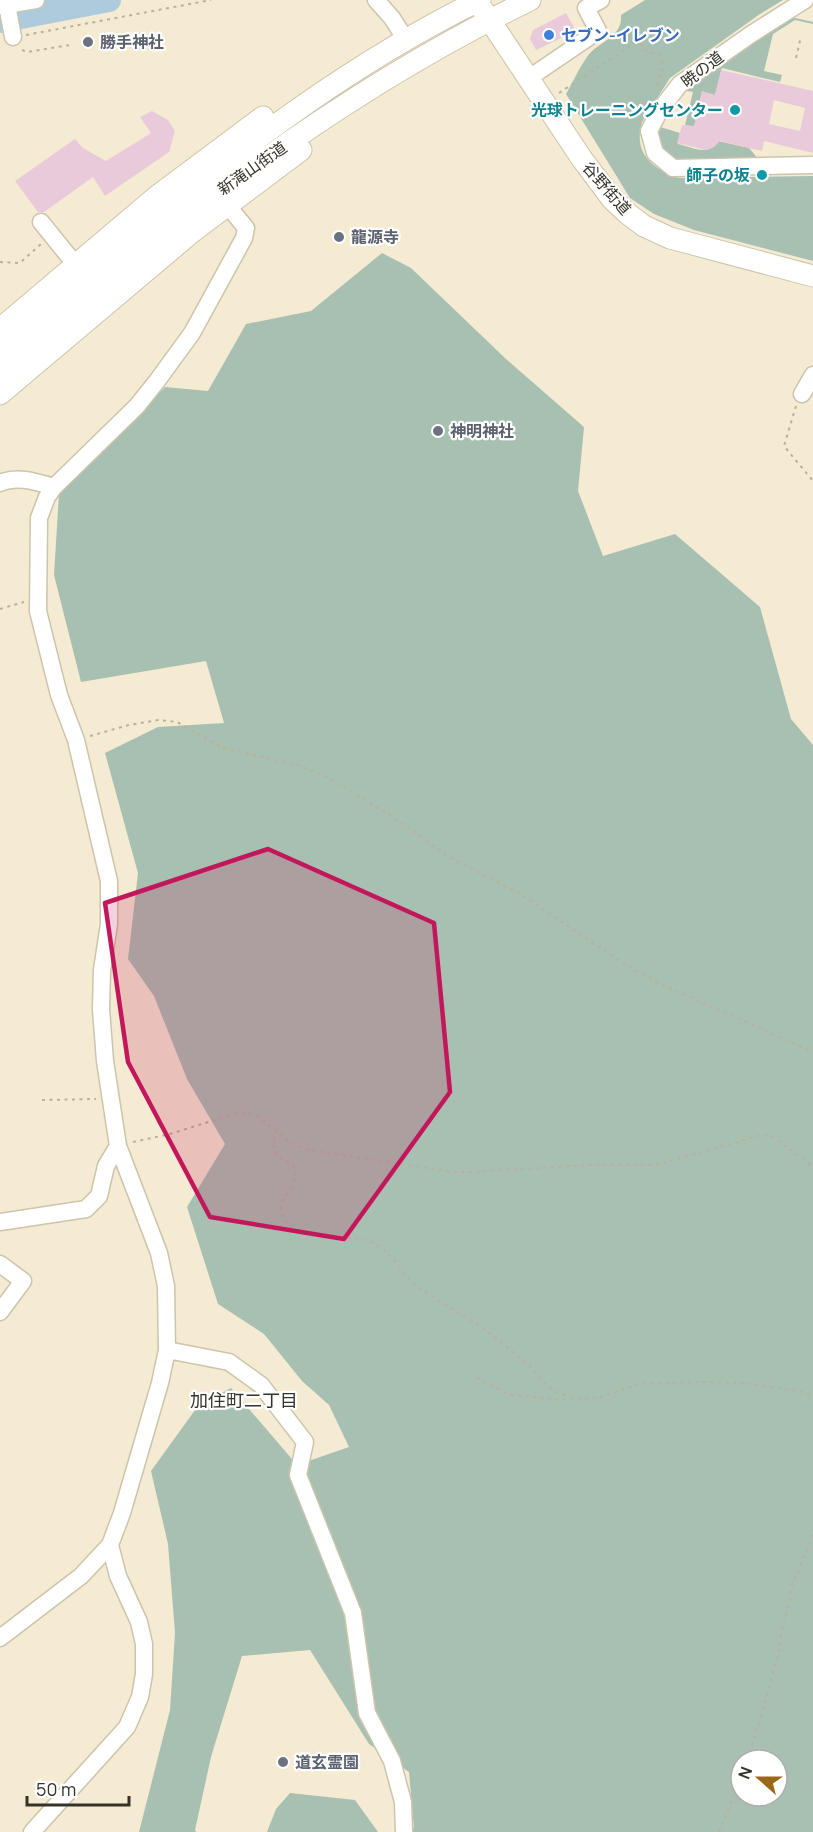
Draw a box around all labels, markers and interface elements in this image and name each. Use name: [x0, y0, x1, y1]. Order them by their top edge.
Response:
place label: セブン-イレブン: [561, 24, 680, 46]
marker: セブン-イレブン: [542, 28, 556, 42]
place label: 勝手神社: [100, 31, 164, 53]
marker: 勝手神社: [81, 35, 95, 49]
street label: 暁の道: [676, 46, 728, 92]
place label: 光球トレーニングセンター: [531, 99, 723, 121]
marker: 光球トレーニングセンター: [728, 103, 742, 117]
street label: 新滝山街道: [213, 136, 291, 200]
street label: 谷野街道: [578, 157, 636, 219]
place label: 師子の坂: [686, 164, 750, 186]
marker: 師子の坂: [755, 168, 769, 182]
place label: 龍源寺: [351, 226, 399, 248]
marker: 龍源寺: [332, 230, 346, 244]
place label: 神明神社: [450, 420, 514, 442]
marker: 神明神社: [431, 424, 445, 438]
district label: 加住町二丁目: [190, 1388, 298, 1412]
north arrow: [729, 1748, 789, 1808]
place label: 道玄霊園: [295, 1751, 359, 1773]
marker: 道玄霊園: [276, 1755, 290, 1769]
text: N: [733, 1763, 757, 1782]
scale bar: [27, 1769, 129, 1807]
text: 50 m: [36, 1777, 76, 1801]

